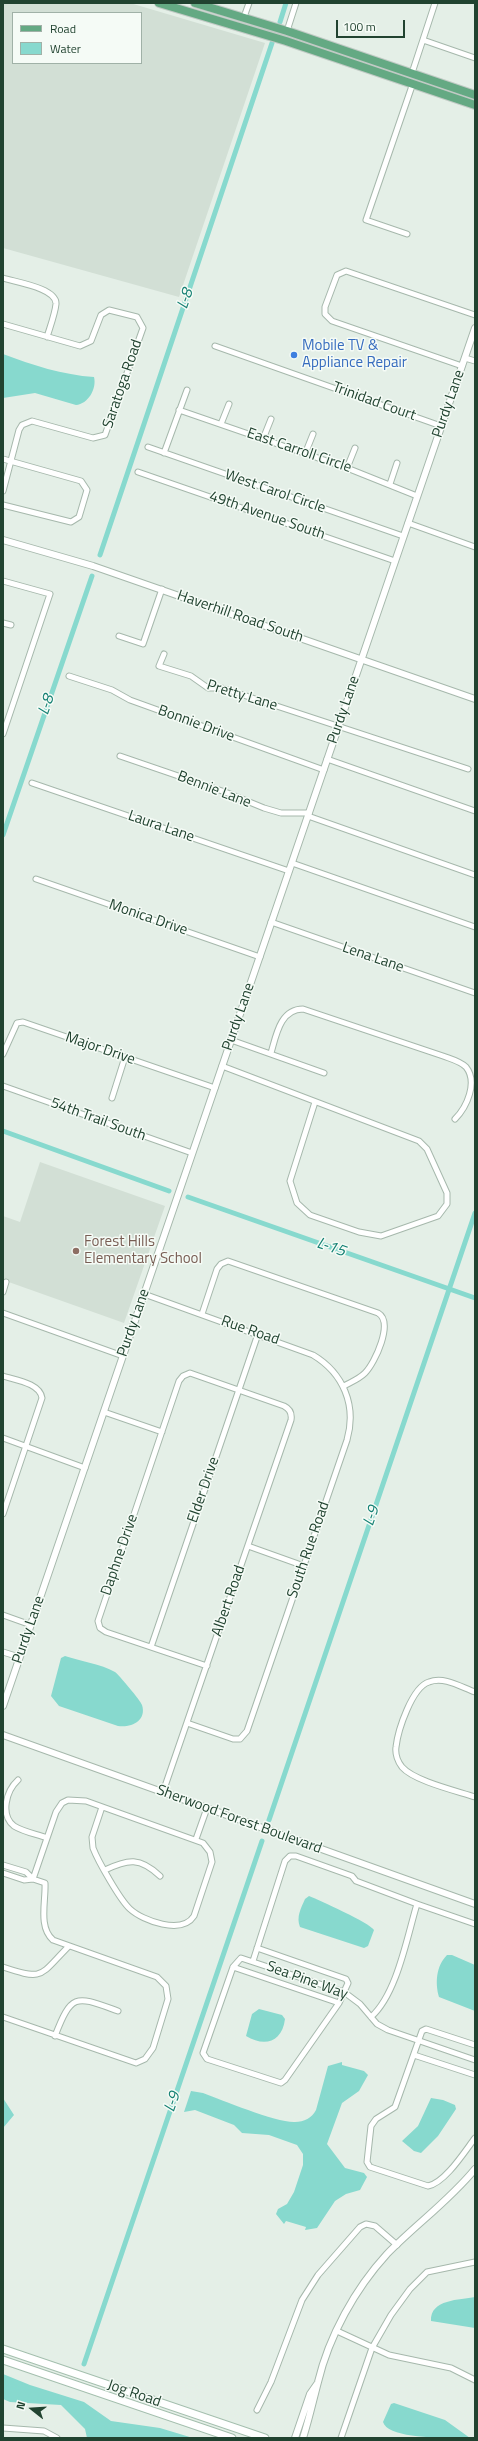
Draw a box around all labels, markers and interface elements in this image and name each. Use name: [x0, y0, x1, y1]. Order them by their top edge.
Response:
legend: [12, 12, 142, 64]
scale bar: [338, 12, 407, 38]
text: 100 m: [343, 17, 376, 36]
text: Road: [50, 19, 76, 38]
text: Water: [50, 39, 81, 58]
water label: L-8: [174, 286, 198, 312]
street label: Saratoga Road: [99, 337, 147, 431]
place label: Mobile TV & Appliance Repair: [302, 337, 407, 372]
marker: Mobile TV & Appliance Repair: [289, 350, 299, 360]
street label: Purdy Lane: [429, 368, 469, 440]
street label: Trinidad Court: [330, 379, 418, 425]
street label: East Carroll Circle: [244, 425, 354, 477]
street label: West Carol Circle: [222, 466, 328, 518]
street label: 49th Avenue South: [207, 488, 327, 544]
street label: Haverhill Road South: [175, 587, 305, 647]
street label: Purdy Lane: [324, 674, 364, 746]
street label: Pretty Lane: [205, 677, 279, 715]
water label: L-8: [35, 692, 59, 718]
street label: Bonnie Drive: [155, 702, 237, 746]
street label: Bennie Lane: [175, 768, 253, 812]
street label: Laura Lane: [125, 807, 197, 847]
street label: Monica Drive: [106, 896, 190, 940]
street label: Lena Lane: [340, 939, 406, 977]
street label: Purdy Lane: [219, 981, 259, 1053]
street label: Major Drive: [63, 1029, 137, 1069]
street label: 54th Trail South: [48, 1094, 148, 1146]
place label: Forest Hills Elementary School: [84, 1233, 202, 1268]
water label: L-15: [314, 1234, 348, 1262]
marker: Forest Hills Elementary School: [71, 1246, 81, 1256]
street label: Purdy Lane: [114, 1287, 154, 1359]
street label: Rue Road: [218, 1313, 282, 1349]
street label: Elder Drive: [184, 1455, 224, 1525]
street label: South Rue Road: [284, 1499, 334, 1601]
water label: L-9: [360, 1503, 384, 1529]
street label: Daphne Drive: [98, 1512, 142, 1598]
street label: Albert Road: [208, 1563, 250, 1639]
street label: Purdy Lane: [9, 1594, 49, 1666]
street label: Sherwood Forest Boulevard: [154, 1782, 324, 1858]
street label: Sea Pine Way: [264, 1958, 350, 2004]
water label: L-9: [161, 2089, 185, 2115]
street label: Jog Road: [105, 2376, 163, 2412]
north arrow: [12, 2389, 52, 2429]
text: N: [12, 2400, 29, 2411]

